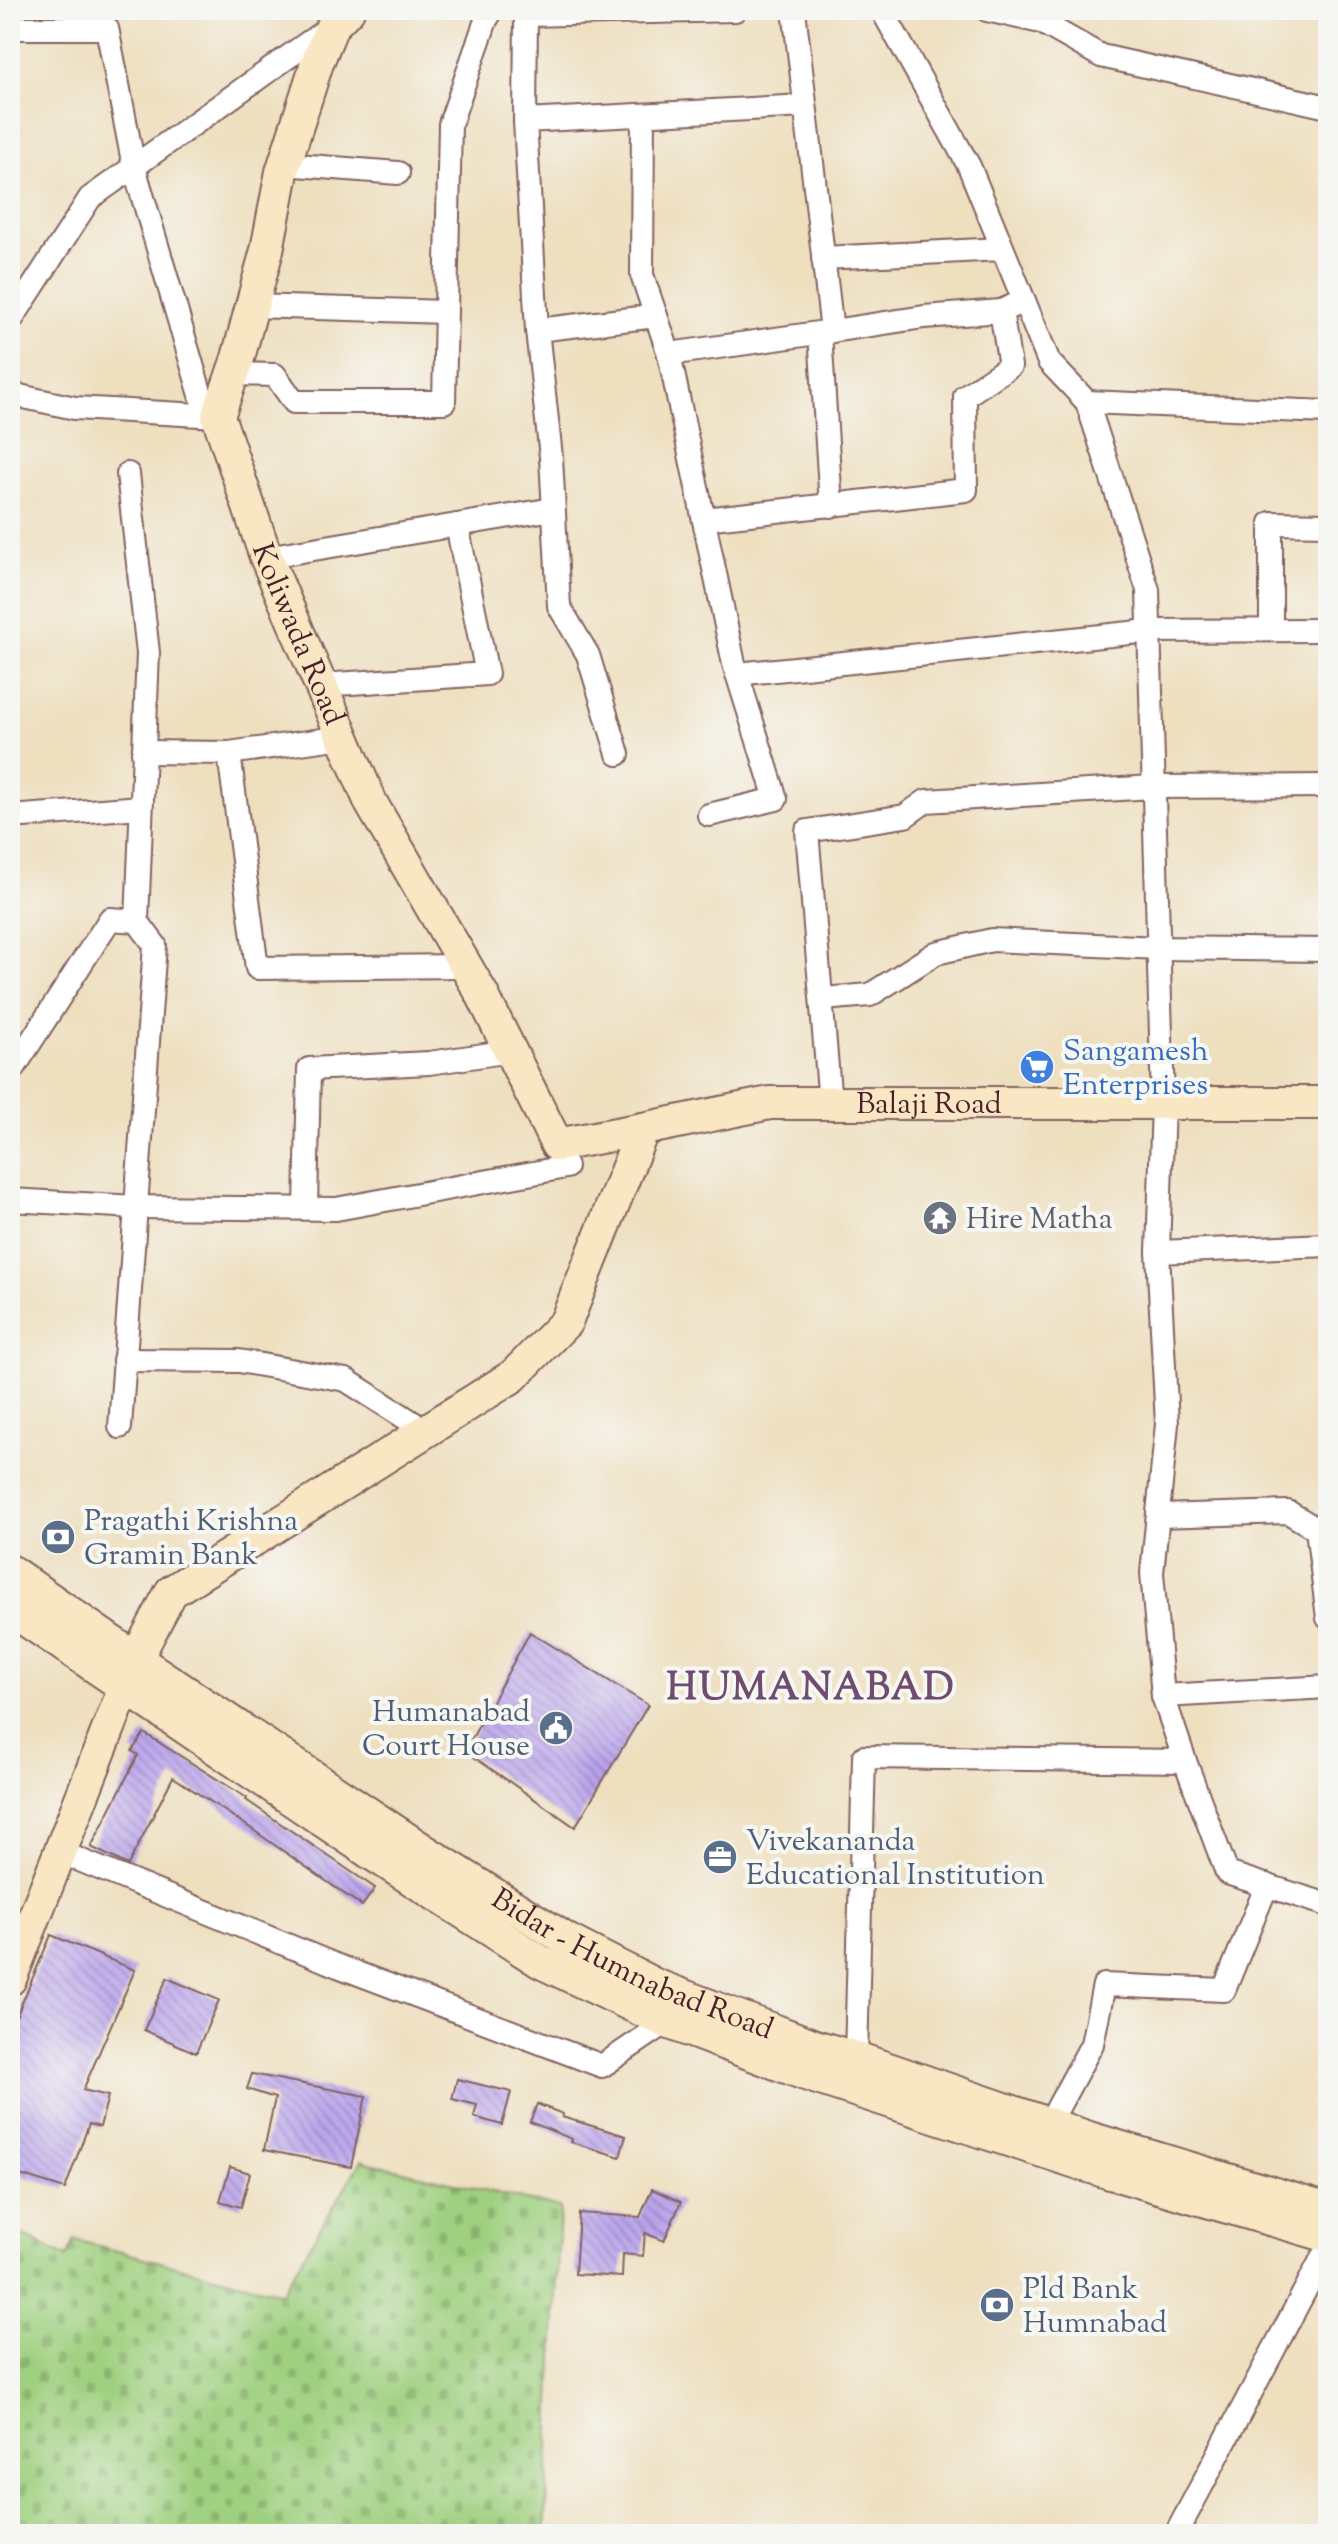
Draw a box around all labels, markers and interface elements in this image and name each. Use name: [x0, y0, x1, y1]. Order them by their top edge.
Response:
street label: Koliwada Road: [239, 538, 354, 732]
place label: Sangamesh Enterprises: [1063, 1031, 1209, 1108]
supermarket icon: Sangamesh Enterprises: [1018, 1048, 1056, 1086]
street label: Balaji Road: [856, 1084, 1002, 1127]
temple icon: Hire Matha: [921, 1199, 959, 1237]
place label: Hire Matha: [966, 1199, 1113, 1242]
place label: Pragathi Krishna Gramin Bank: [84, 1501, 298, 1578]
bank icon: Pragathi Krishna Gramin Bank: [39, 1518, 77, 1556]
district label: HUMANABAD: [666, 1663, 956, 1717]
place label: Humanabad Court House: [362, 1692, 530, 1769]
public building icon: Humanabad Court House: [537, 1709, 575, 1747]
place label: Vivekananda Educational Institution: [746, 1821, 1045, 1898]
office icon: Vivekananda Educational Institution: [701, 1838, 739, 1876]
street label: Bidar - Humnabad Road: [482, 1879, 779, 2052]
place label: Pld Bank Humnabad: [1023, 2269, 1167, 2346]
bank icon: Pld Bank Humnabad: [978, 2286, 1016, 2324]

